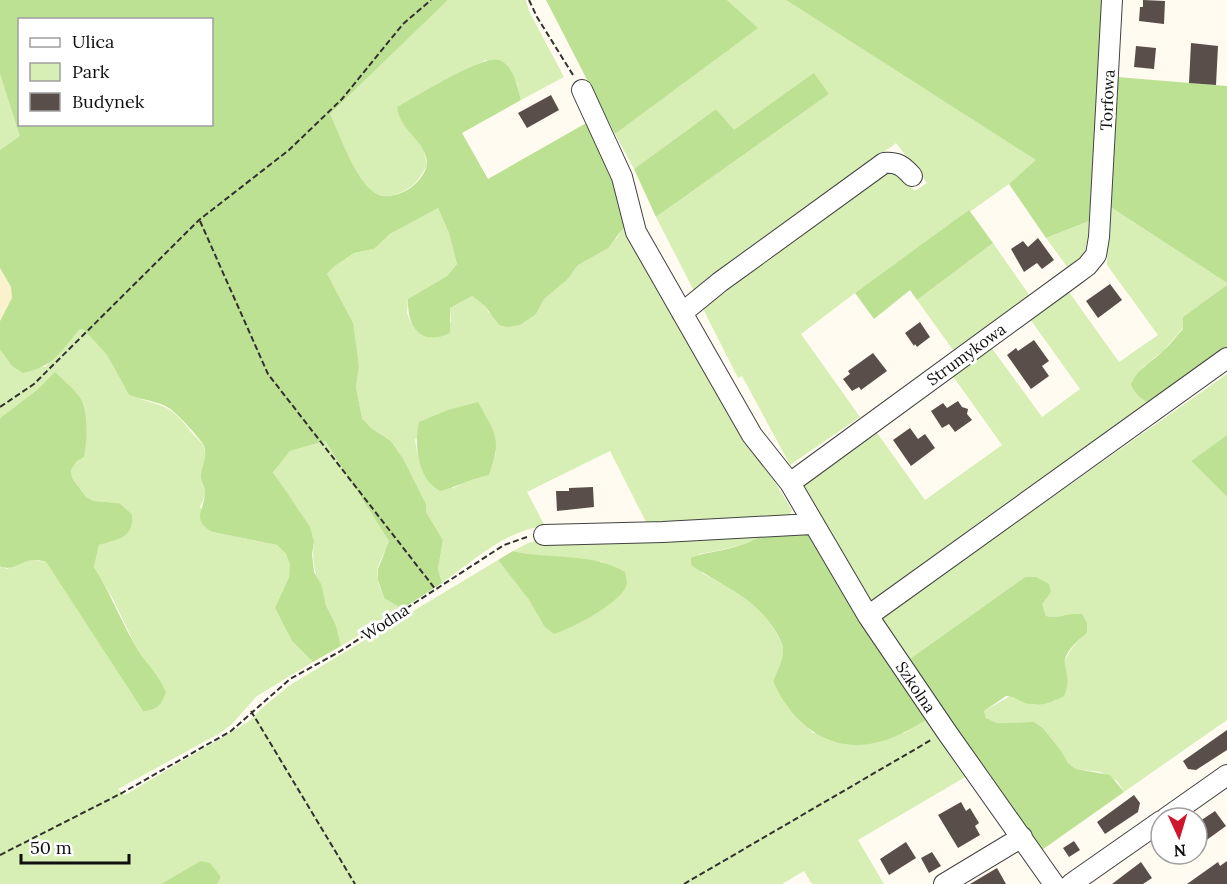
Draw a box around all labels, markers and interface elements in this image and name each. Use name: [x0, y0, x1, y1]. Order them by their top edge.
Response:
legend: [18, 18, 213, 126]
text: Ulica: [72, 30, 114, 53]
text: Park: [72, 60, 110, 83]
street label: Torfowa: [1095, 69, 1119, 131]
text: Budynek: [72, 90, 145, 113]
street label: Strumykowa: [923, 319, 1009, 389]
street label: Wodna: [358, 599, 412, 645]
street label: Szkolna: [892, 658, 940, 716]
north arrow: [1149, 806, 1209, 866]
scale bar: [21, 827, 129, 865]
text: 50 m: [30, 836, 72, 859]
text: N: [1173, 841, 1187, 861]

